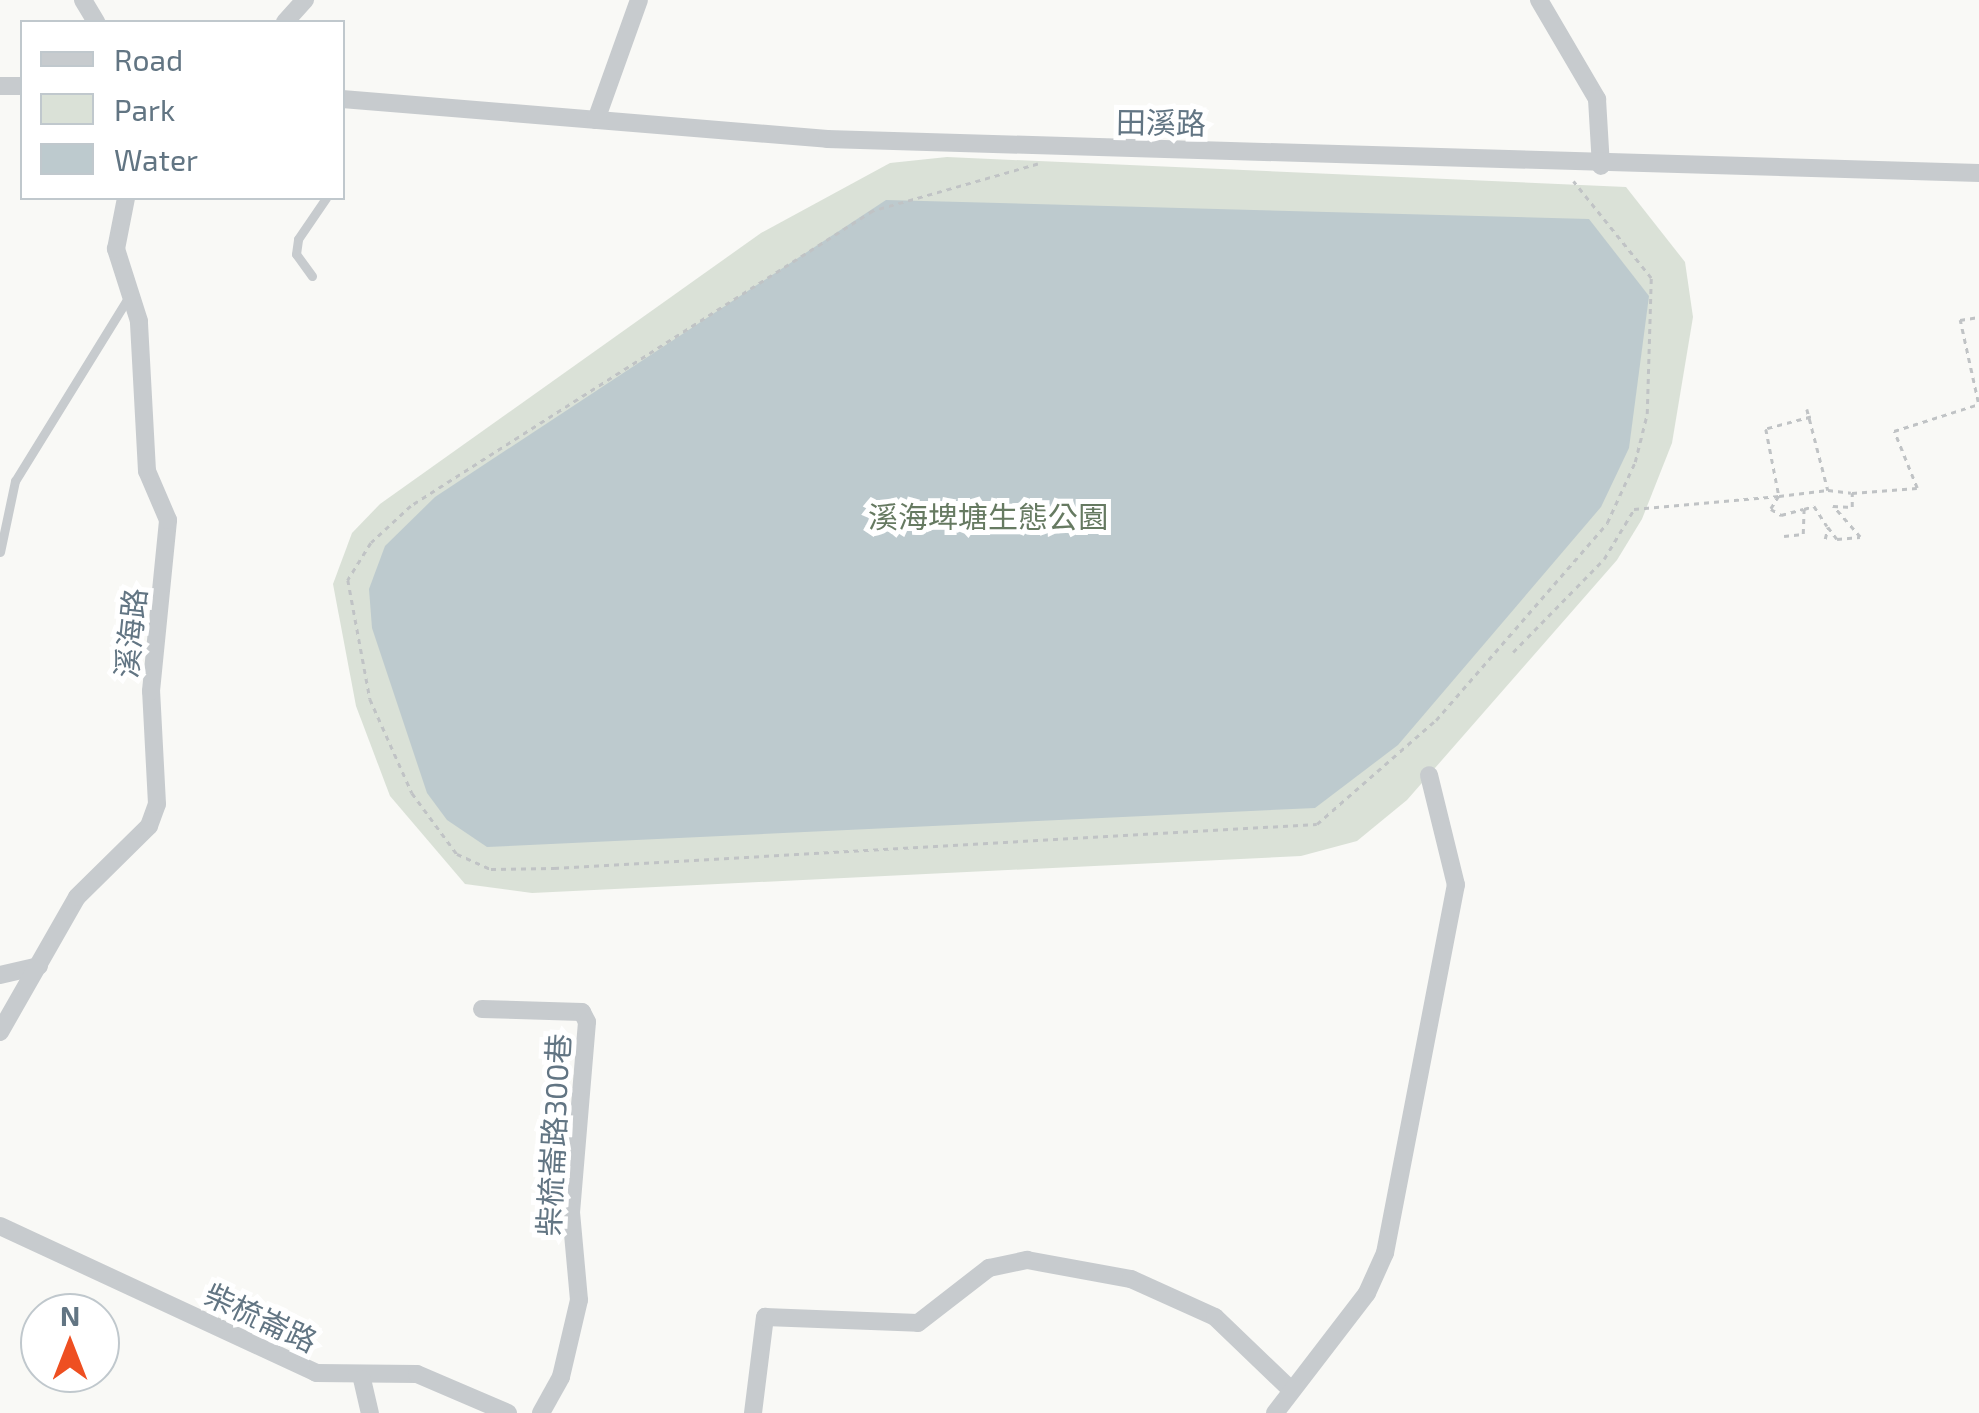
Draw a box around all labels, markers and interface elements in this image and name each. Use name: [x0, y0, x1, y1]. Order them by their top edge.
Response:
legend: [20, 20, 345, 200]
text: Road: [114, 41, 183, 77]
text: Park: [114, 91, 175, 127]
street label: 田溪路: [1116, 103, 1206, 141]
text: Water: [114, 141, 198, 177]
park label: 溪海埤塘生態公園: [868, 498, 1108, 534]
street label: 溪海路: [107, 586, 153, 680]
street label: 柴梳崙路300巷: [530, 1033, 576, 1237]
street label: 柴梳崙路: [199, 1275, 323, 1359]
north arrow: [20, 1293, 120, 1393]
text: N: [60, 1298, 80, 1332]

